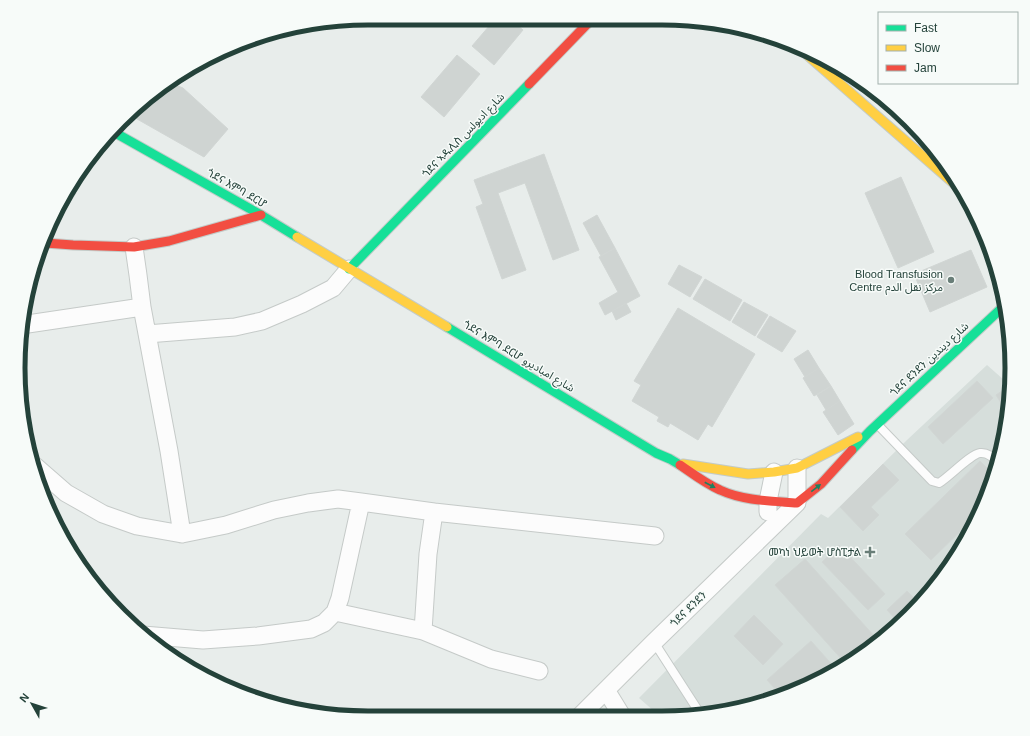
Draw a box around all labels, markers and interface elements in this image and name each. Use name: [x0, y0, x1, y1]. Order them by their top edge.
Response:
legend: [878, 12, 1018, 84]
text: Fast: [914, 21, 938, 35]
text: Slow: [914, 41, 940, 55]
text: Jam: [914, 61, 937, 75]
street label: ጎደና ኣዱሊስ شارع اديولس: [420, 90, 508, 181]
street label: ጎደና እምባ ደርሆ: [205, 166, 269, 210]
place label: Blood Transfusion Centre مركز نقل الدم: [849, 268, 943, 295]
marker: Blood Transfusion Centre مركز نقل الدم: [946, 275, 956, 285]
street label: ጎደና እምባ ደርሆ شارع امباديرو: [460, 318, 577, 396]
street label: ጎደና ደንደን شارع ديندين: [887, 319, 972, 400]
one-way arrow: [704, 482, 716, 488]
one-way arrow: [810, 484, 821, 493]
place label: መካነ ህይወት ሆስፒታል: [768, 546, 862, 558]
marker: መካነ ህይወት ሆስፒታል: [864, 546, 876, 558]
street label: ጎደና ደንደን: [667, 588, 709, 629]
north arrow: [12, 684, 52, 724]
text: N: [17, 691, 31, 705]

